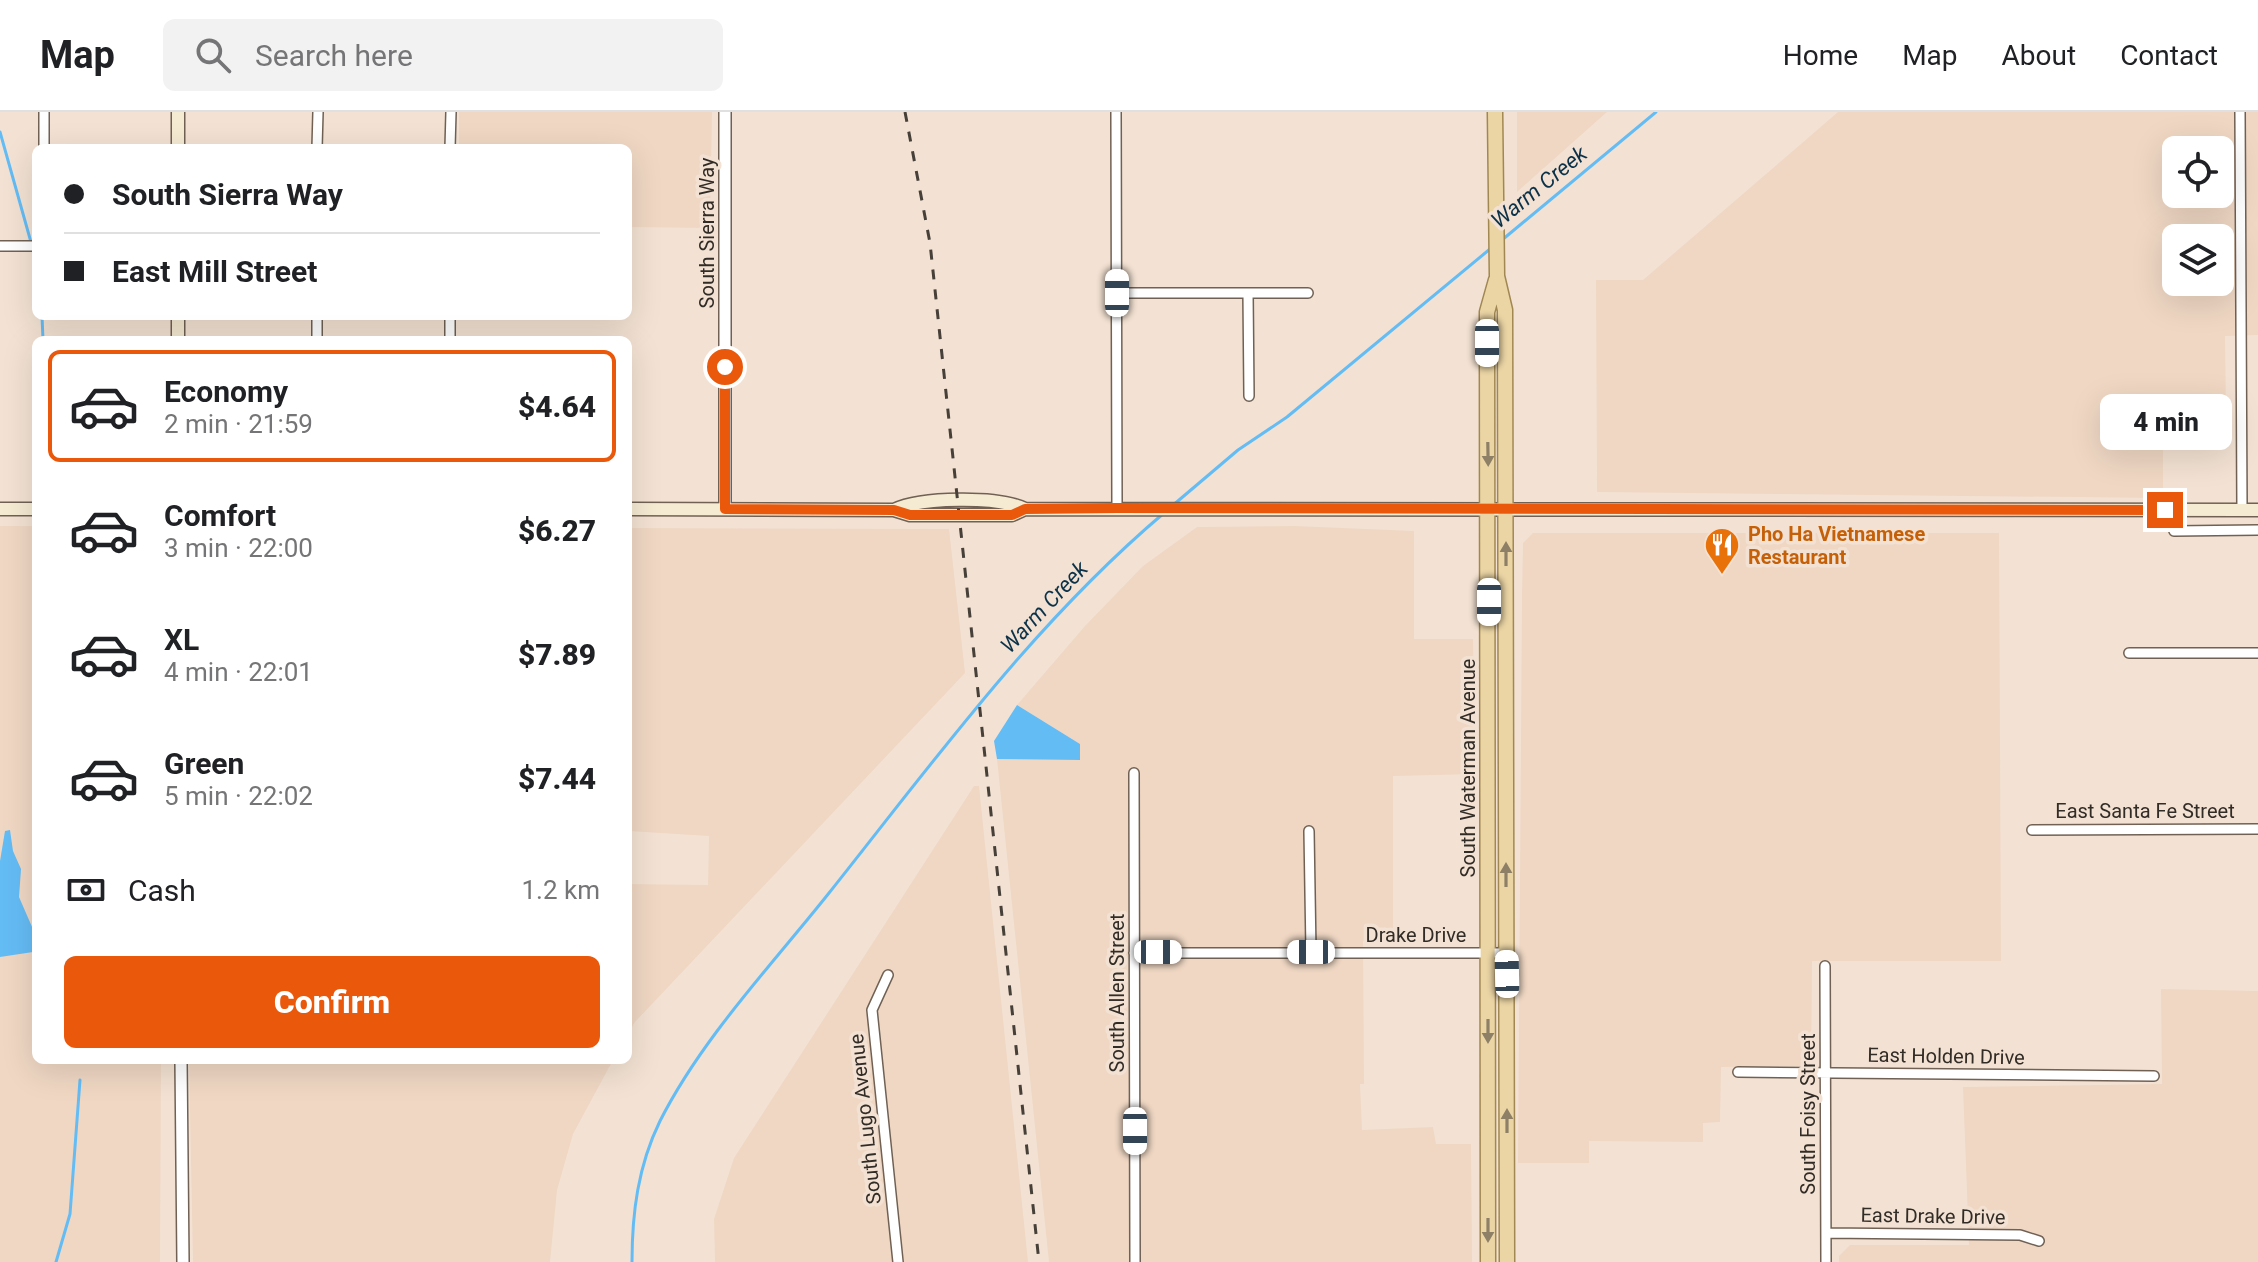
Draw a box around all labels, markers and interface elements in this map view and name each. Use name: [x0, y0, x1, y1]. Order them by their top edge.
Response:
search box: [163, 19, 723, 91]
text: Map: [40, 33, 115, 77]
icon: search: [191, 33, 235, 77]
text: Search here: [255, 38, 413, 73]
text: Home: [1783, 39, 1858, 72]
text: Map: [1902, 39, 1958, 72]
text: About: [2002, 39, 2076, 72]
text: Contact: [2120, 39, 2218, 72]
map controls: [2162, 136, 2234, 296]
button: locate: [2162, 136, 2234, 208]
water label: Warm Creek: [1486, 140, 1593, 233]
street label: South Sierra Way: [695, 157, 719, 308]
text: South Sierra Way: [112, 177, 343, 212]
button: layers: [2162, 224, 2234, 296]
text: East Mill Street: [112, 254, 317, 289]
car: [1105, 269, 1129, 317]
car: [1475, 319, 1499, 367]
route start: [707, 349, 743, 385]
icon: car: [68, 370, 140, 442]
text: Economy: [164, 374, 288, 409]
text: $4.64: [518, 389, 596, 424]
callout: 4 min: [2099, 394, 2231, 450]
text: 4 min: [2133, 407, 2199, 437]
text: 2 min · 21:59: [164, 409, 313, 439]
one-way arrow: [1482, 442, 1494, 467]
route end: [2147, 492, 2183, 528]
icon: car: [68, 494, 140, 566]
text: Comfort: [164, 498, 276, 533]
text: $6.27: [518, 513, 596, 548]
place label: Pho Ha Vietnamese Restaurant: [1748, 522, 1925, 569]
restaurant icon: Pho Ha Vietnamese Restaurant: [1703, 526, 1741, 576]
text: 3 min · 22:00: [164, 533, 313, 563]
one-way arrow: [1500, 541, 1512, 566]
water label: Warm Creek: [995, 555, 1093, 658]
car: [1477, 578, 1501, 626]
icon: car: [68, 618, 140, 690]
text: XL: [164, 622, 199, 657]
text: $7.89: [518, 637, 596, 672]
text: 4 min · 22:01: [164, 657, 313, 687]
street label: South Waterman Avenue: [1456, 659, 1480, 877]
icon: car: [68, 742, 140, 814]
text: Green: [164, 746, 244, 781]
text: $7.44: [518, 761, 596, 796]
text: 5 min · 22:02: [164, 781, 313, 811]
street label: East Santa Fe Street: [2055, 799, 2235, 823]
one-way arrow: [1500, 862, 1513, 887]
icon: cash: [64, 868, 108, 912]
text: Cash: [128, 873, 196, 908]
text: 1.2 km: [521, 875, 600, 905]
street label: South Allen Street: [1105, 914, 1129, 1072]
street label: Drake Drive: [1366, 923, 1466, 947]
car: [1134, 940, 1182, 964]
car: [1287, 940, 1335, 964]
car: [1495, 950, 1519, 998]
button: Confirm: [64, 956, 600, 1048]
one-way arrow: [1482, 1019, 1494, 1044]
street label: South Lugo Avenue: [844, 1033, 886, 1205]
street label: South Foisy Street: [1796, 1033, 1820, 1195]
street label: East Holden Drive: [1867, 1043, 2025, 1069]
car: [1123, 1107, 1147, 1155]
one-way arrow: [1501, 1108, 1513, 1133]
street label: East Drake Drive: [1860, 1203, 2006, 1229]
one-way arrow: [1482, 1218, 1494, 1243]

